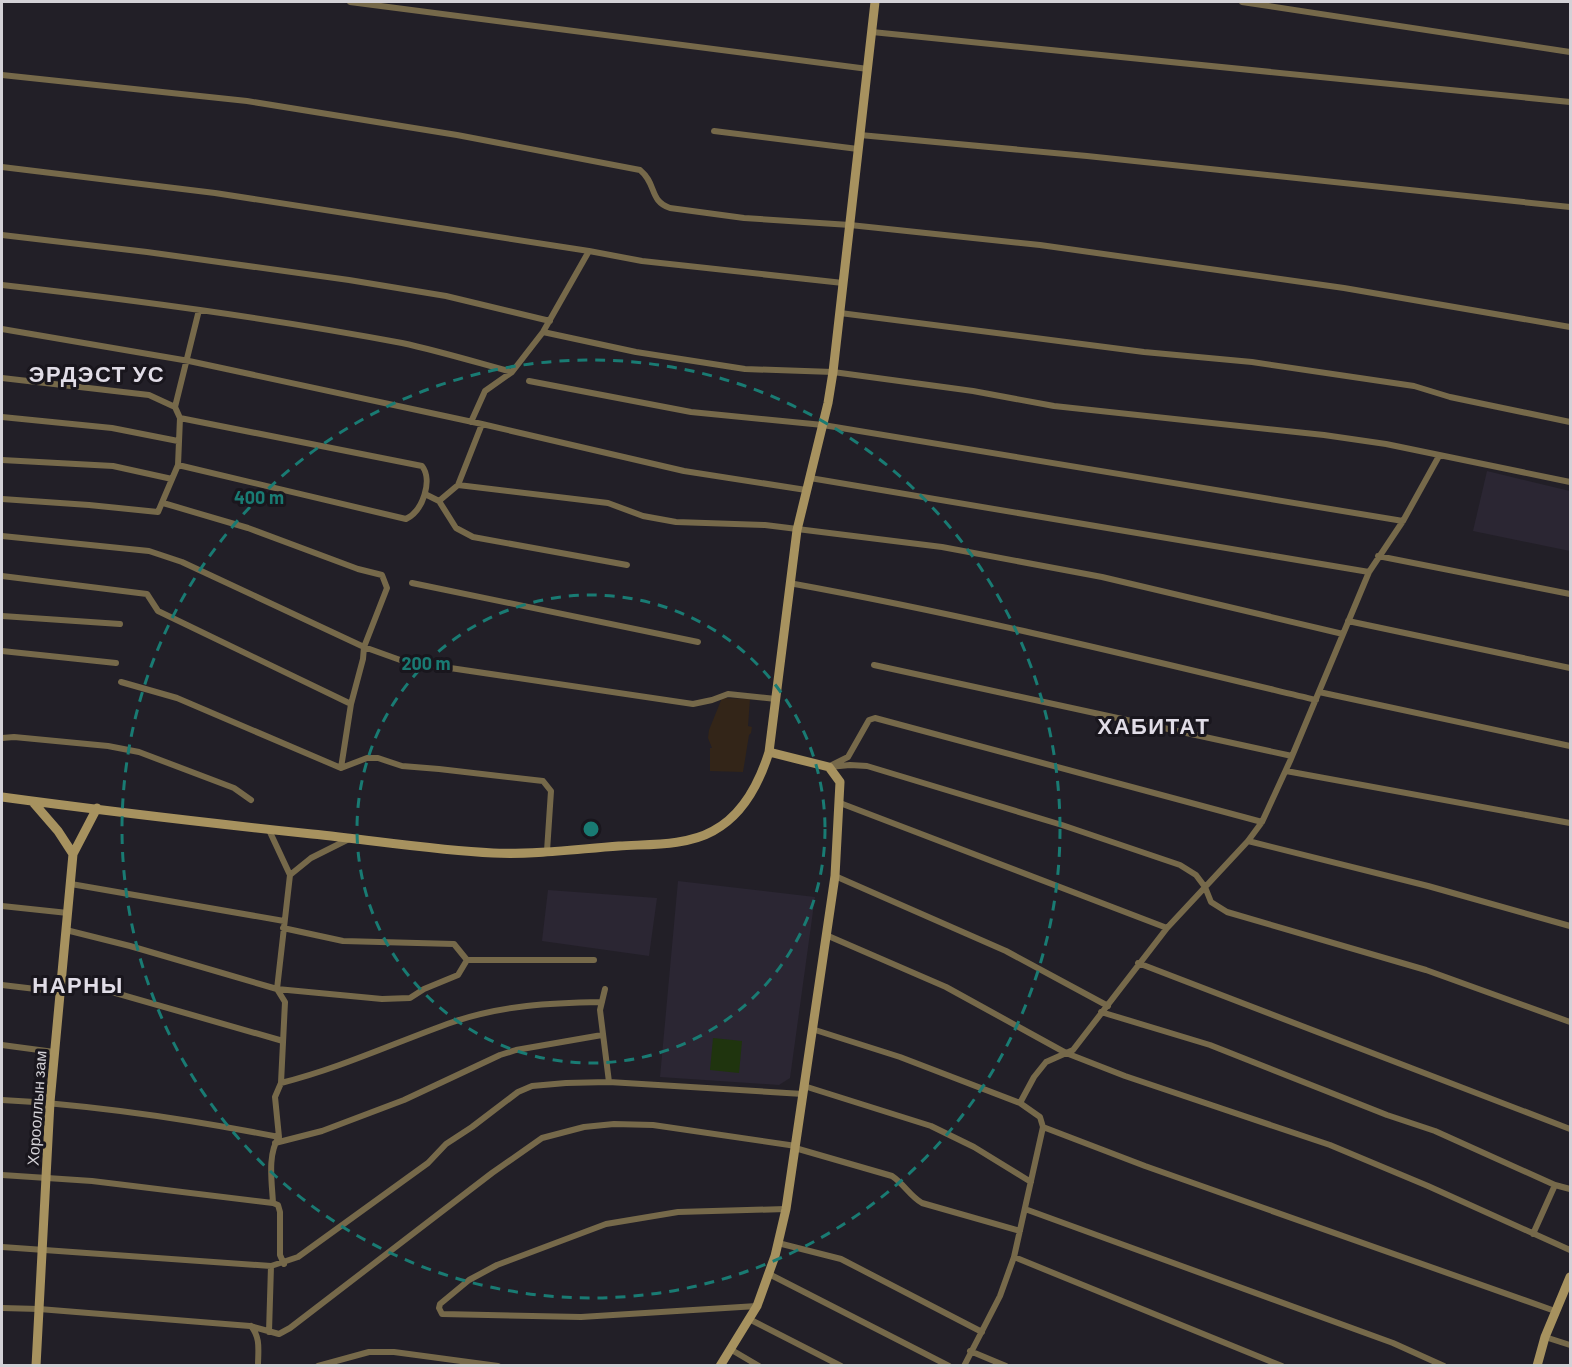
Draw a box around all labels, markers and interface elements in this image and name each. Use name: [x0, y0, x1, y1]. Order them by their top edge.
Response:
district label: ЭРДЭСТ УС: [29, 360, 165, 387]
text: 400 m: [234, 486, 284, 508]
text: 200 m: [401, 652, 451, 674]
district label: ХАБИТАТ: [1098, 712, 1210, 738]
centre of rings: [581, 819, 601, 839]
district label: НАРНЫ: [32, 971, 124, 997]
street label: Хорооллын зам: [23, 1050, 49, 1166]

